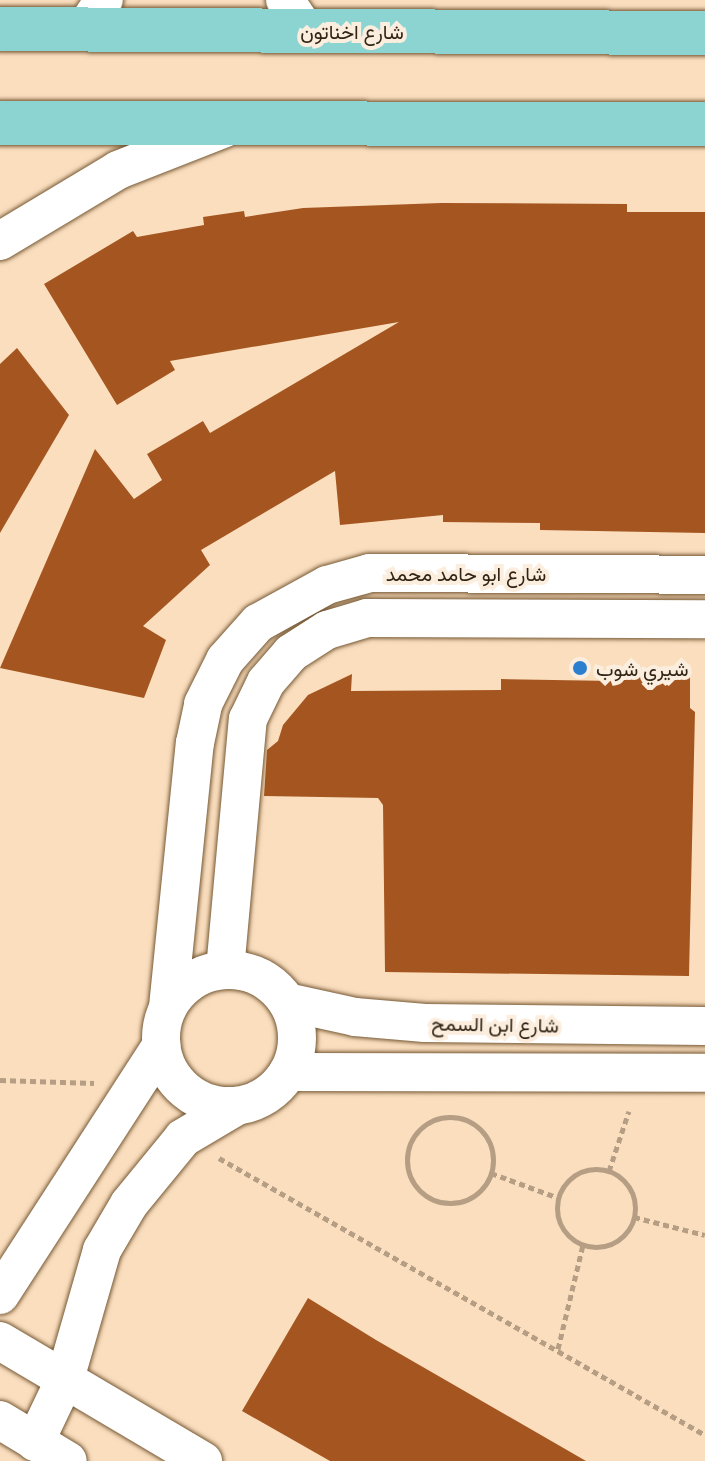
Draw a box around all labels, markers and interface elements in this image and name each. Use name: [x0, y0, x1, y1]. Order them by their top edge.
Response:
street label: شارع اخناتون: [300, 19, 404, 43]
street label: شارع ابو حامد محمد: [386, 561, 546, 585]
place label: شيري شوب: [596, 656, 689, 680]
marker: شيري شوب: [571, 659, 589, 677]
street label: شارع ابن السمح: [431, 1011, 559, 1037]

